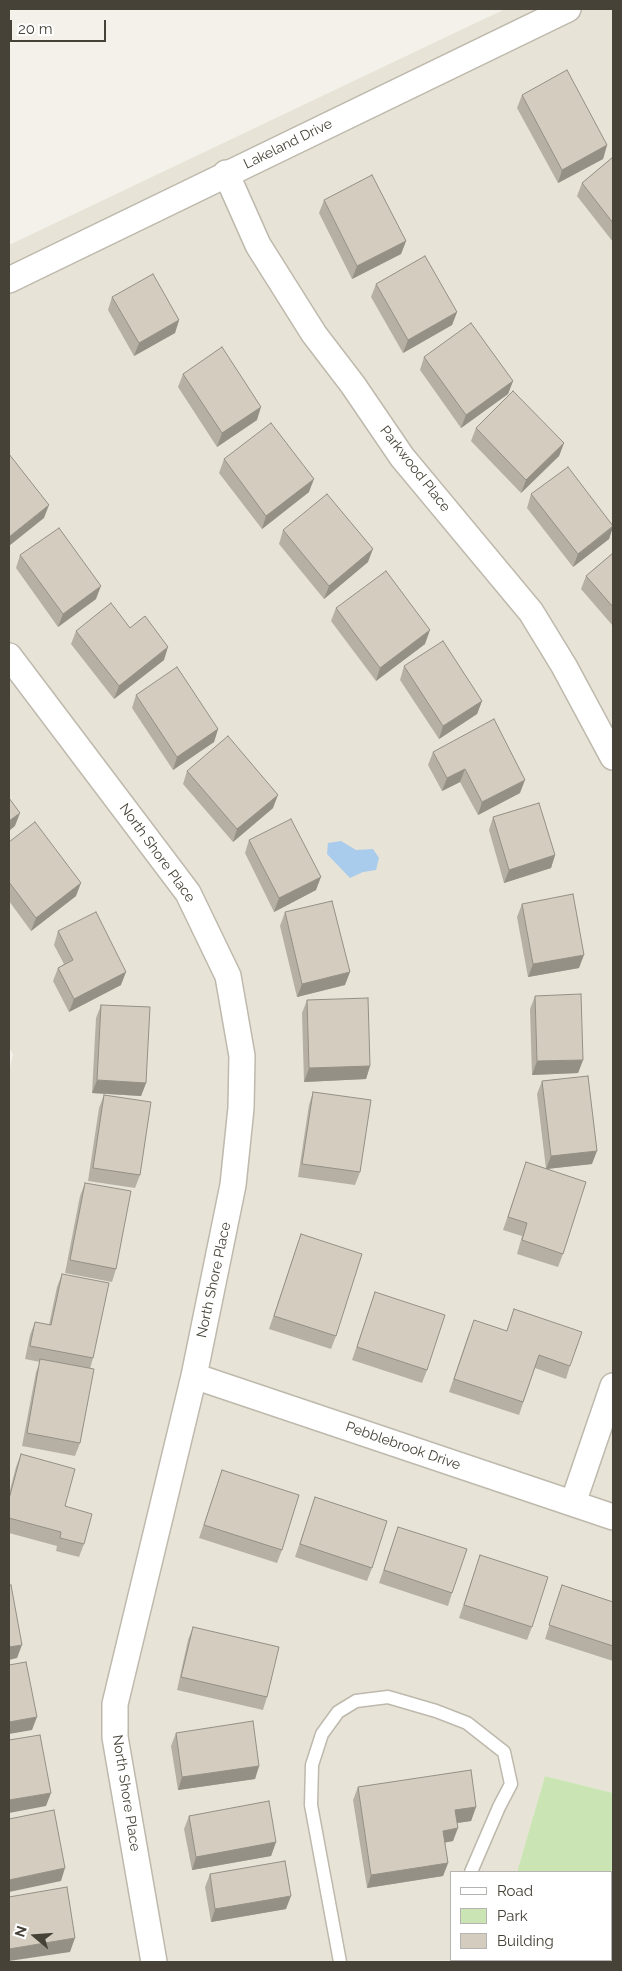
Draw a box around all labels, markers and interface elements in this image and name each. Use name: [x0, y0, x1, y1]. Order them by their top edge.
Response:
scale bar: [12, 10, 109, 42]
text: 20 m: [18, 20, 53, 38]
street label: Lakeland Drive: [241, 115, 335, 173]
street label: Parkwood Place: [376, 423, 454, 515]
street label: North Shore Place: [116, 800, 198, 906]
street label: North Shore Place: [194, 1221, 234, 1339]
street label: Pebblebrook Drive: [343, 1418, 463, 1474]
street label: North Shore Place: [108, 1734, 144, 1852]
legend: [450, 1871, 612, 1961]
text: Road: [497, 1882, 533, 1900]
text: Park: [497, 1907, 528, 1925]
north arrow: [10, 1911, 60, 1961]
text: N: [11, 1924, 30, 1939]
text: Building: [497, 1932, 554, 1950]

